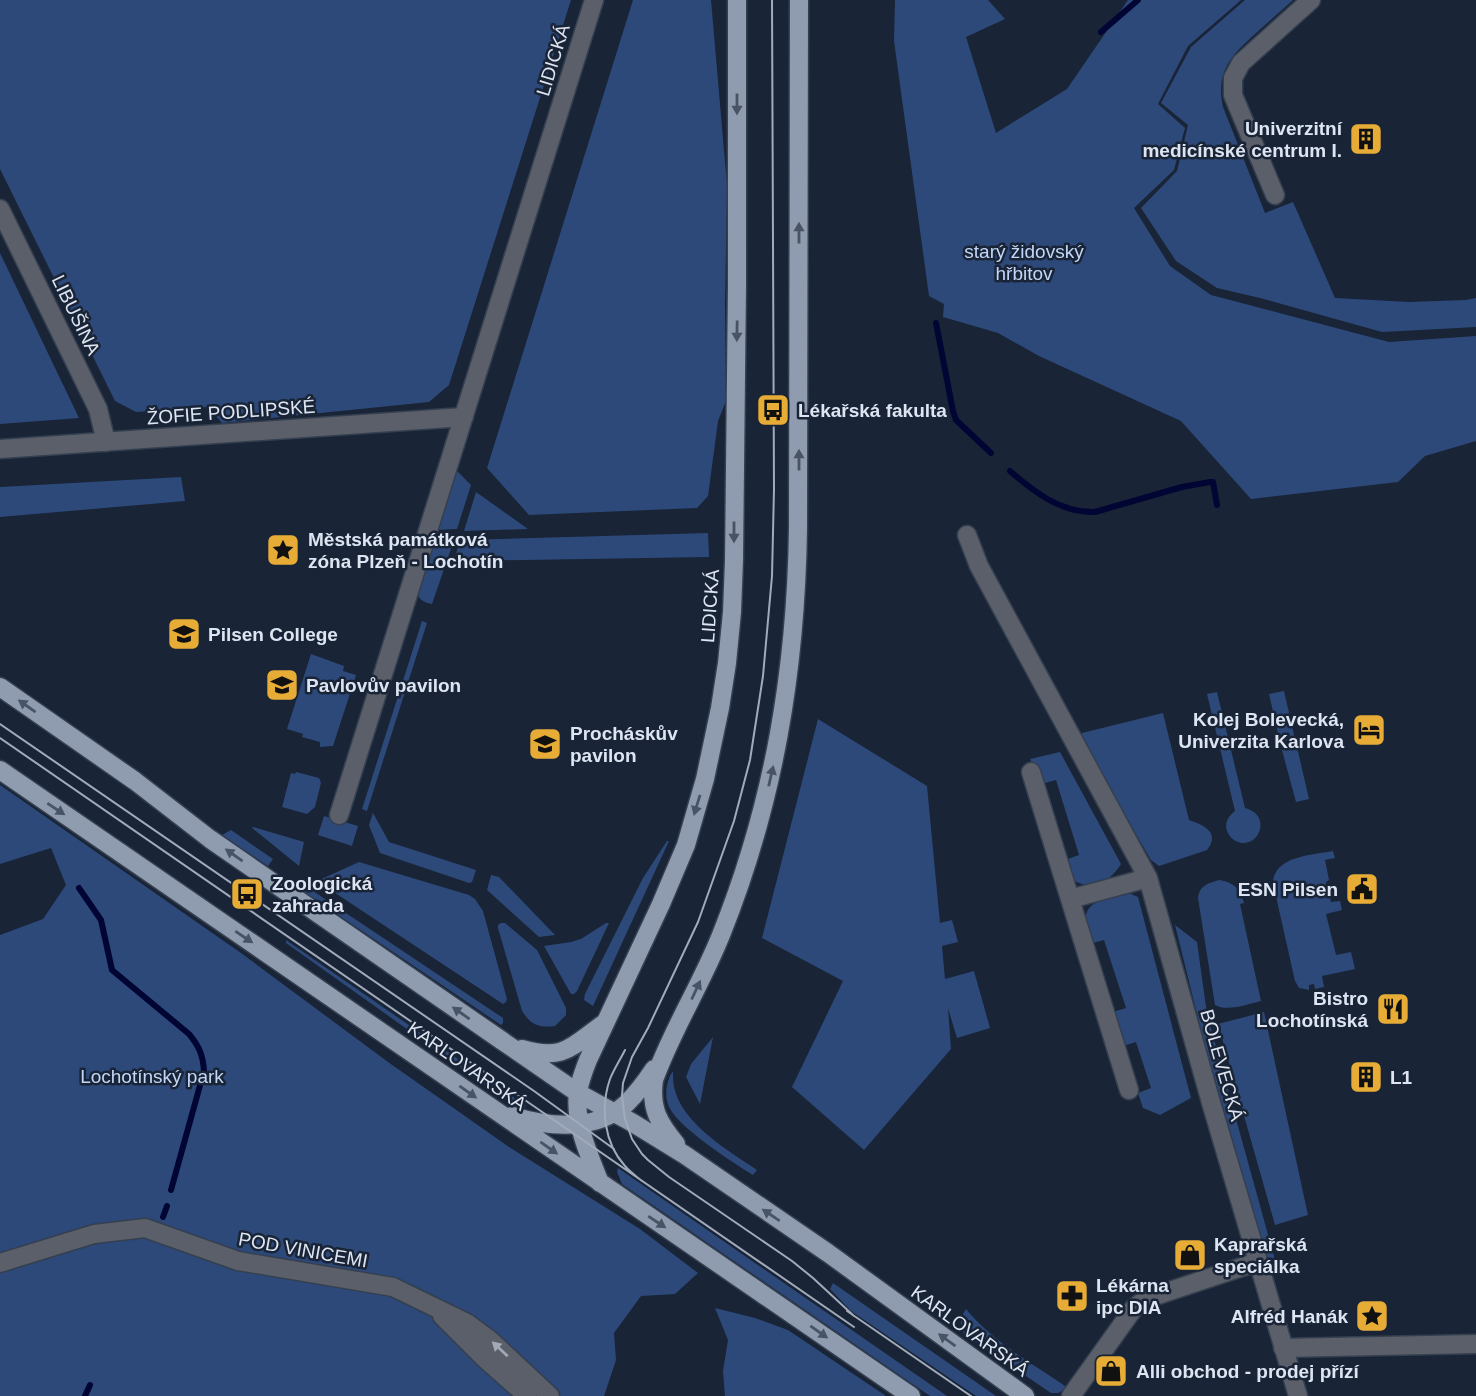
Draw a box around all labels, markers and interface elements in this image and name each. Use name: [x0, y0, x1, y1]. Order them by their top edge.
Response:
street label: LIDICKÁ: [532, 21, 574, 98]
one-way arrow: [731, 93, 743, 115]
place label: Univerzitní medicínské centrum I.: [1142, 118, 1343, 161]
building icon: Univerzitní medicínské centrum I.: [1347, 120, 1385, 158]
one-way arrow: [793, 221, 805, 243]
park label: starý židovský hřbitov: [964, 241, 1084, 284]
street label: LIBUŠINA: [48, 271, 105, 359]
one-way arrow: [731, 320, 743, 342]
bus stop icon: Lékařská fakulta: [754, 391, 792, 429]
street label: ŽOFIE PODLIPSKÉ: [146, 396, 316, 428]
place label: Lékařská fakulta: [798, 400, 947, 421]
one-way arrow: [793, 449, 805, 471]
one-way arrow: [728, 521, 740, 543]
place label: Městská památková zóna Plzeň - Lochotín: [308, 529, 503, 572]
place icon: Městská památková zóna Plzeň - Lochotín: [264, 531, 302, 569]
street label: LIDICKÁ: [697, 568, 723, 644]
school or university icon: Pilsen College: [165, 615, 203, 653]
place label: Pilsen College: [208, 624, 338, 645]
school or university icon: Pavlovův pavilon: [263, 666, 301, 704]
place label: Pavlovův pavilon: [306, 675, 461, 696]
one-way arrow: [18, 699, 36, 713]
place label: Kolej Bolevecká, Univerzita Karlova: [1178, 709, 1344, 752]
hotel icon: Kolej Bolevecká, Univerzita Karlova: [1350, 711, 1388, 749]
place label: Procháskův pavilon: [570, 723, 678, 766]
school or university icon: Procháskův pavilon: [526, 725, 564, 763]
one-way arrow: [766, 765, 777, 787]
one-way arrow: [692, 795, 702, 816]
one-way arrow: [47, 802, 65, 816]
one-way arrow: [224, 849, 244, 862]
public building icon: ESN Pilsen: [1343, 870, 1381, 908]
place label: Zoologická zahrada: [272, 873, 373, 916]
bus stop icon: Zoologická zahrada: [228, 875, 266, 913]
place label: ESN Pilsen: [1238, 879, 1338, 900]
one-way arrow: [235, 930, 253, 944]
one-way arrow: [690, 980, 701, 1000]
place label: Bistro Lochotínská: [1256, 988, 1368, 1031]
restaurant icon: Bistro Lochotínská: [1374, 990, 1412, 1028]
one-way arrow: [452, 1006, 470, 1020]
street label: BOLEVECKÁ: [1196, 1007, 1248, 1124]
street label: KARLOVARSKÁ: [404, 1017, 531, 1115]
building icon: L1: [1347, 1058, 1385, 1096]
park label: Lochotínský park: [80, 1066, 224, 1087]
place label: L1: [1390, 1067, 1413, 1088]
one-way arrow: [459, 1085, 477, 1099]
one-way arrow: [540, 1141, 558, 1155]
one-way arrow: [762, 1208, 780, 1222]
one-way arrow: [648, 1215, 666, 1229]
street label: POD VINICEMI: [237, 1228, 369, 1272]
place label: Kaprařská speciálka: [1214, 1234, 1307, 1277]
shop icon: Kaprařská speciálka: [1171, 1236, 1209, 1274]
place label: Lékárna ipc DIA: [1096, 1275, 1169, 1318]
pharmacy icon: Lékárna ipc DIA: [1053, 1277, 1091, 1315]
street label: KARLOVARSKÁ: [907, 1281, 1033, 1381]
place icon: Alfréd Hanák: [1353, 1297, 1391, 1335]
place label: Alfréd Hanák: [1231, 1306, 1348, 1327]
one-way arrow: [809, 1325, 828, 1338]
one-way arrow: [938, 1332, 956, 1347]
one-way arrow: [492, 1342, 509, 1358]
shop icon: Alli obchod - prodej přízí: [1092, 1352, 1130, 1390]
place label: Alli obchod - prodej přízí: [1136, 1361, 1359, 1382]

